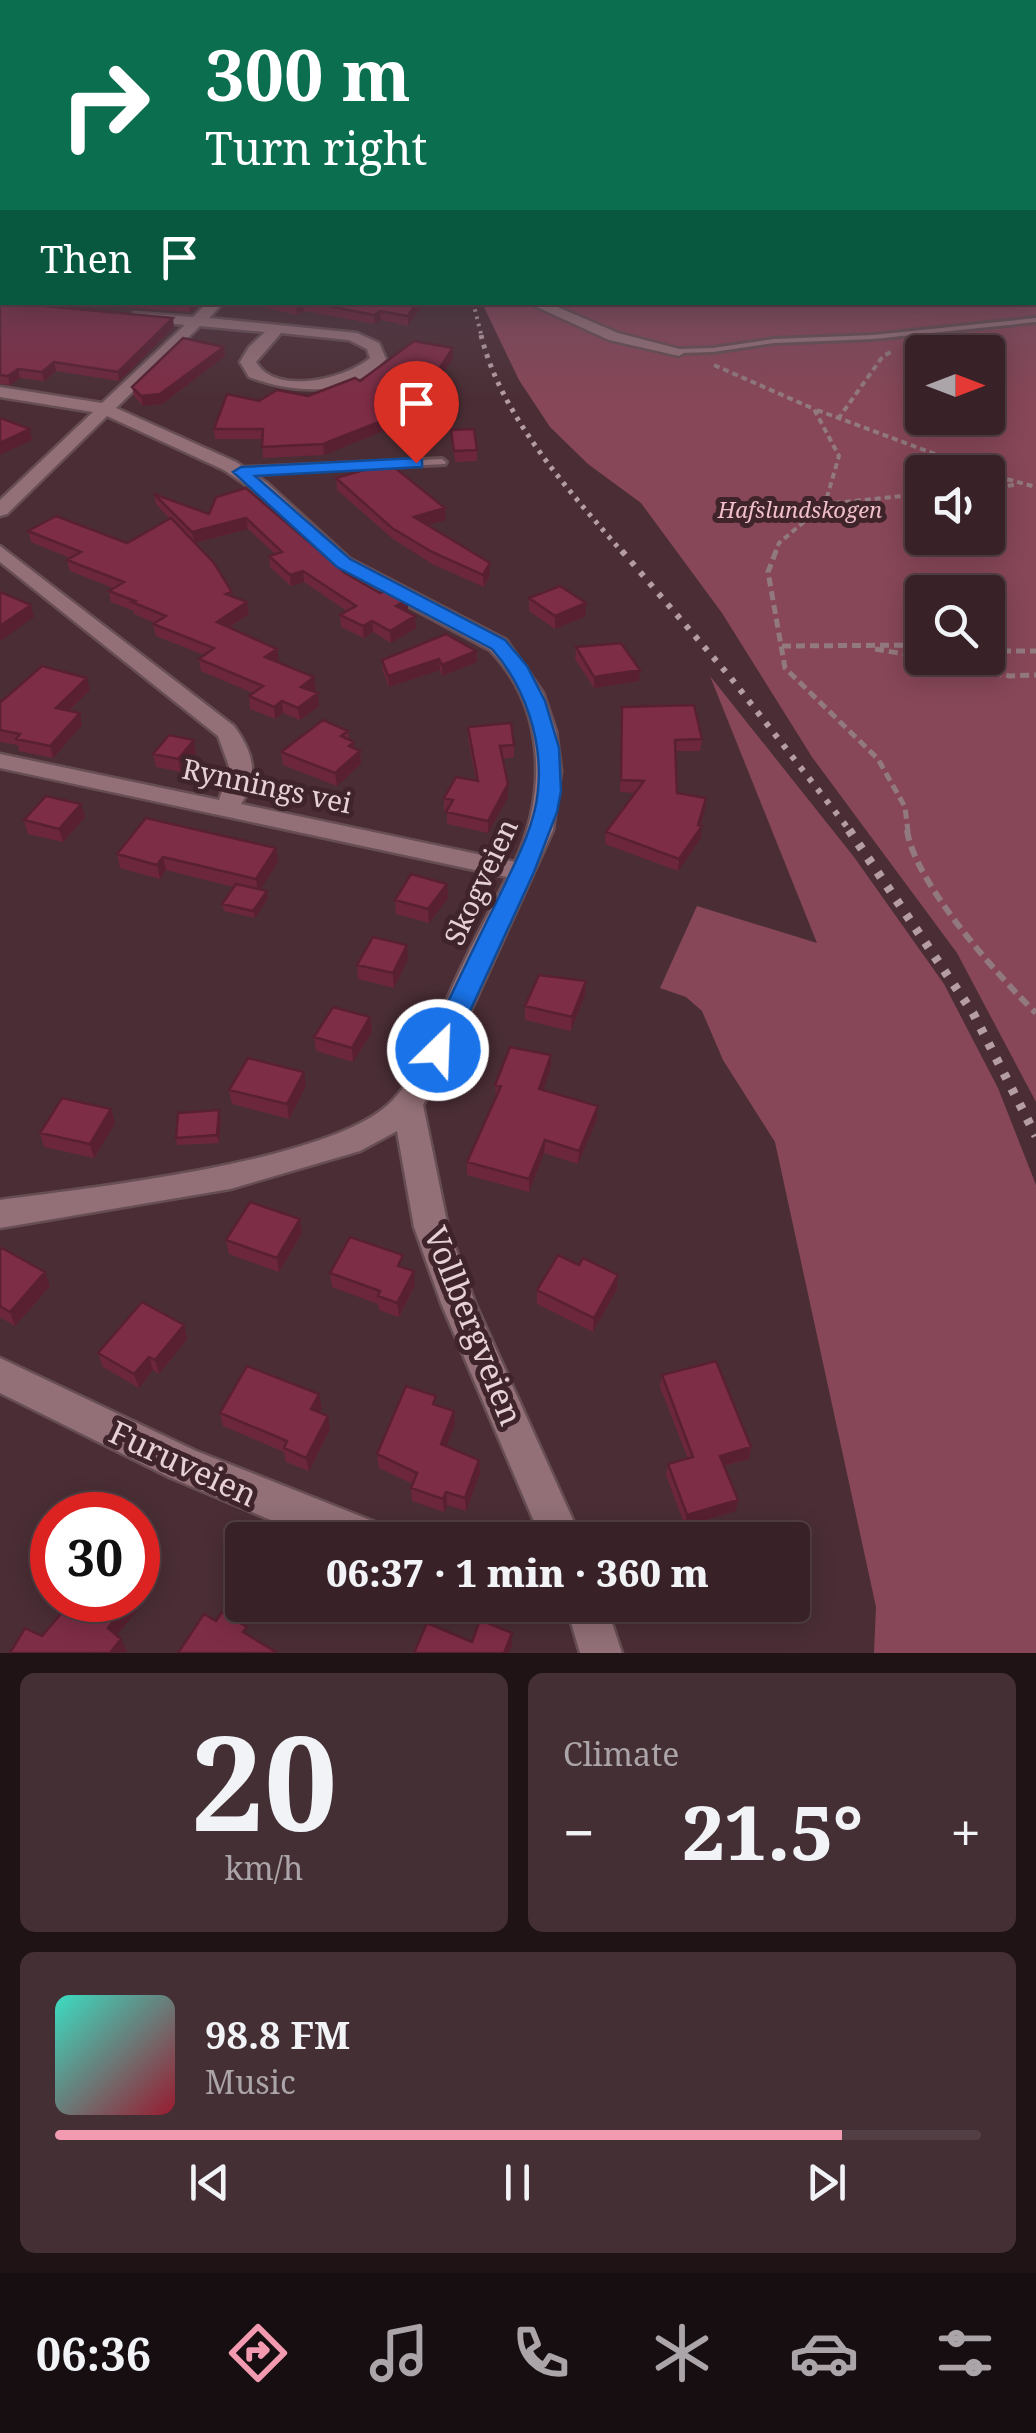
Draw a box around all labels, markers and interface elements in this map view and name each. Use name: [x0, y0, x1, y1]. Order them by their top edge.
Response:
text: 300 m: [205, 26, 411, 122]
icon: right: [40, 40, 170, 170]
text: Turn right: [205, 117, 427, 178]
icon: arrive: [152, 230, 207, 285]
text: Then: [40, 232, 132, 284]
north arrow: [905, 335, 1005, 435]
map controls: [905, 335, 1005, 675]
pin: [374, 361, 459, 464]
icon: arrive: [389, 376, 444, 431]
button: sound: [905, 455, 1005, 555]
park label: Hafslundskogen: [717, 494, 882, 524]
button: search: [905, 575, 1005, 675]
street label: Rynnings vei: [179, 749, 355, 821]
street label: Skogveien: [434, 812, 526, 951]
position arrow: [386, 998, 490, 1102]
street label: Vollbergveien: [415, 1220, 534, 1431]
street label: Furuveien: [103, 1410, 264, 1516]
speed limit sign: 30: [30, 1492, 160, 1622]
text: 06:37 · 1 min · 360 m: [326, 1546, 709, 1598]
text: 20: [191, 1692, 337, 1869]
text: Climate: [563, 1732, 679, 1775]
text: 21.5°: [682, 1780, 863, 1882]
text: −: [563, 1794, 595, 1869]
text: +: [950, 1794, 981, 1869]
text: km/h: [225, 1846, 303, 1889]
text: 98.8 FM: [205, 2008, 350, 2060]
text: Music: [205, 2060, 296, 2103]
icon: previous: [182, 2155, 237, 2210]
icon: pause: [490, 2155, 545, 2210]
icon: next: [799, 2155, 854, 2210]
icon: directions: [223, 2318, 293, 2388]
icon: music: [364, 2318, 434, 2388]
icon: phone: [506, 2318, 576, 2388]
icon: climate: [647, 2318, 717, 2388]
icon: car: [789, 2318, 859, 2388]
icon: filters: [930, 2318, 1000, 2388]
text: 06:36: [36, 2323, 151, 2384]

